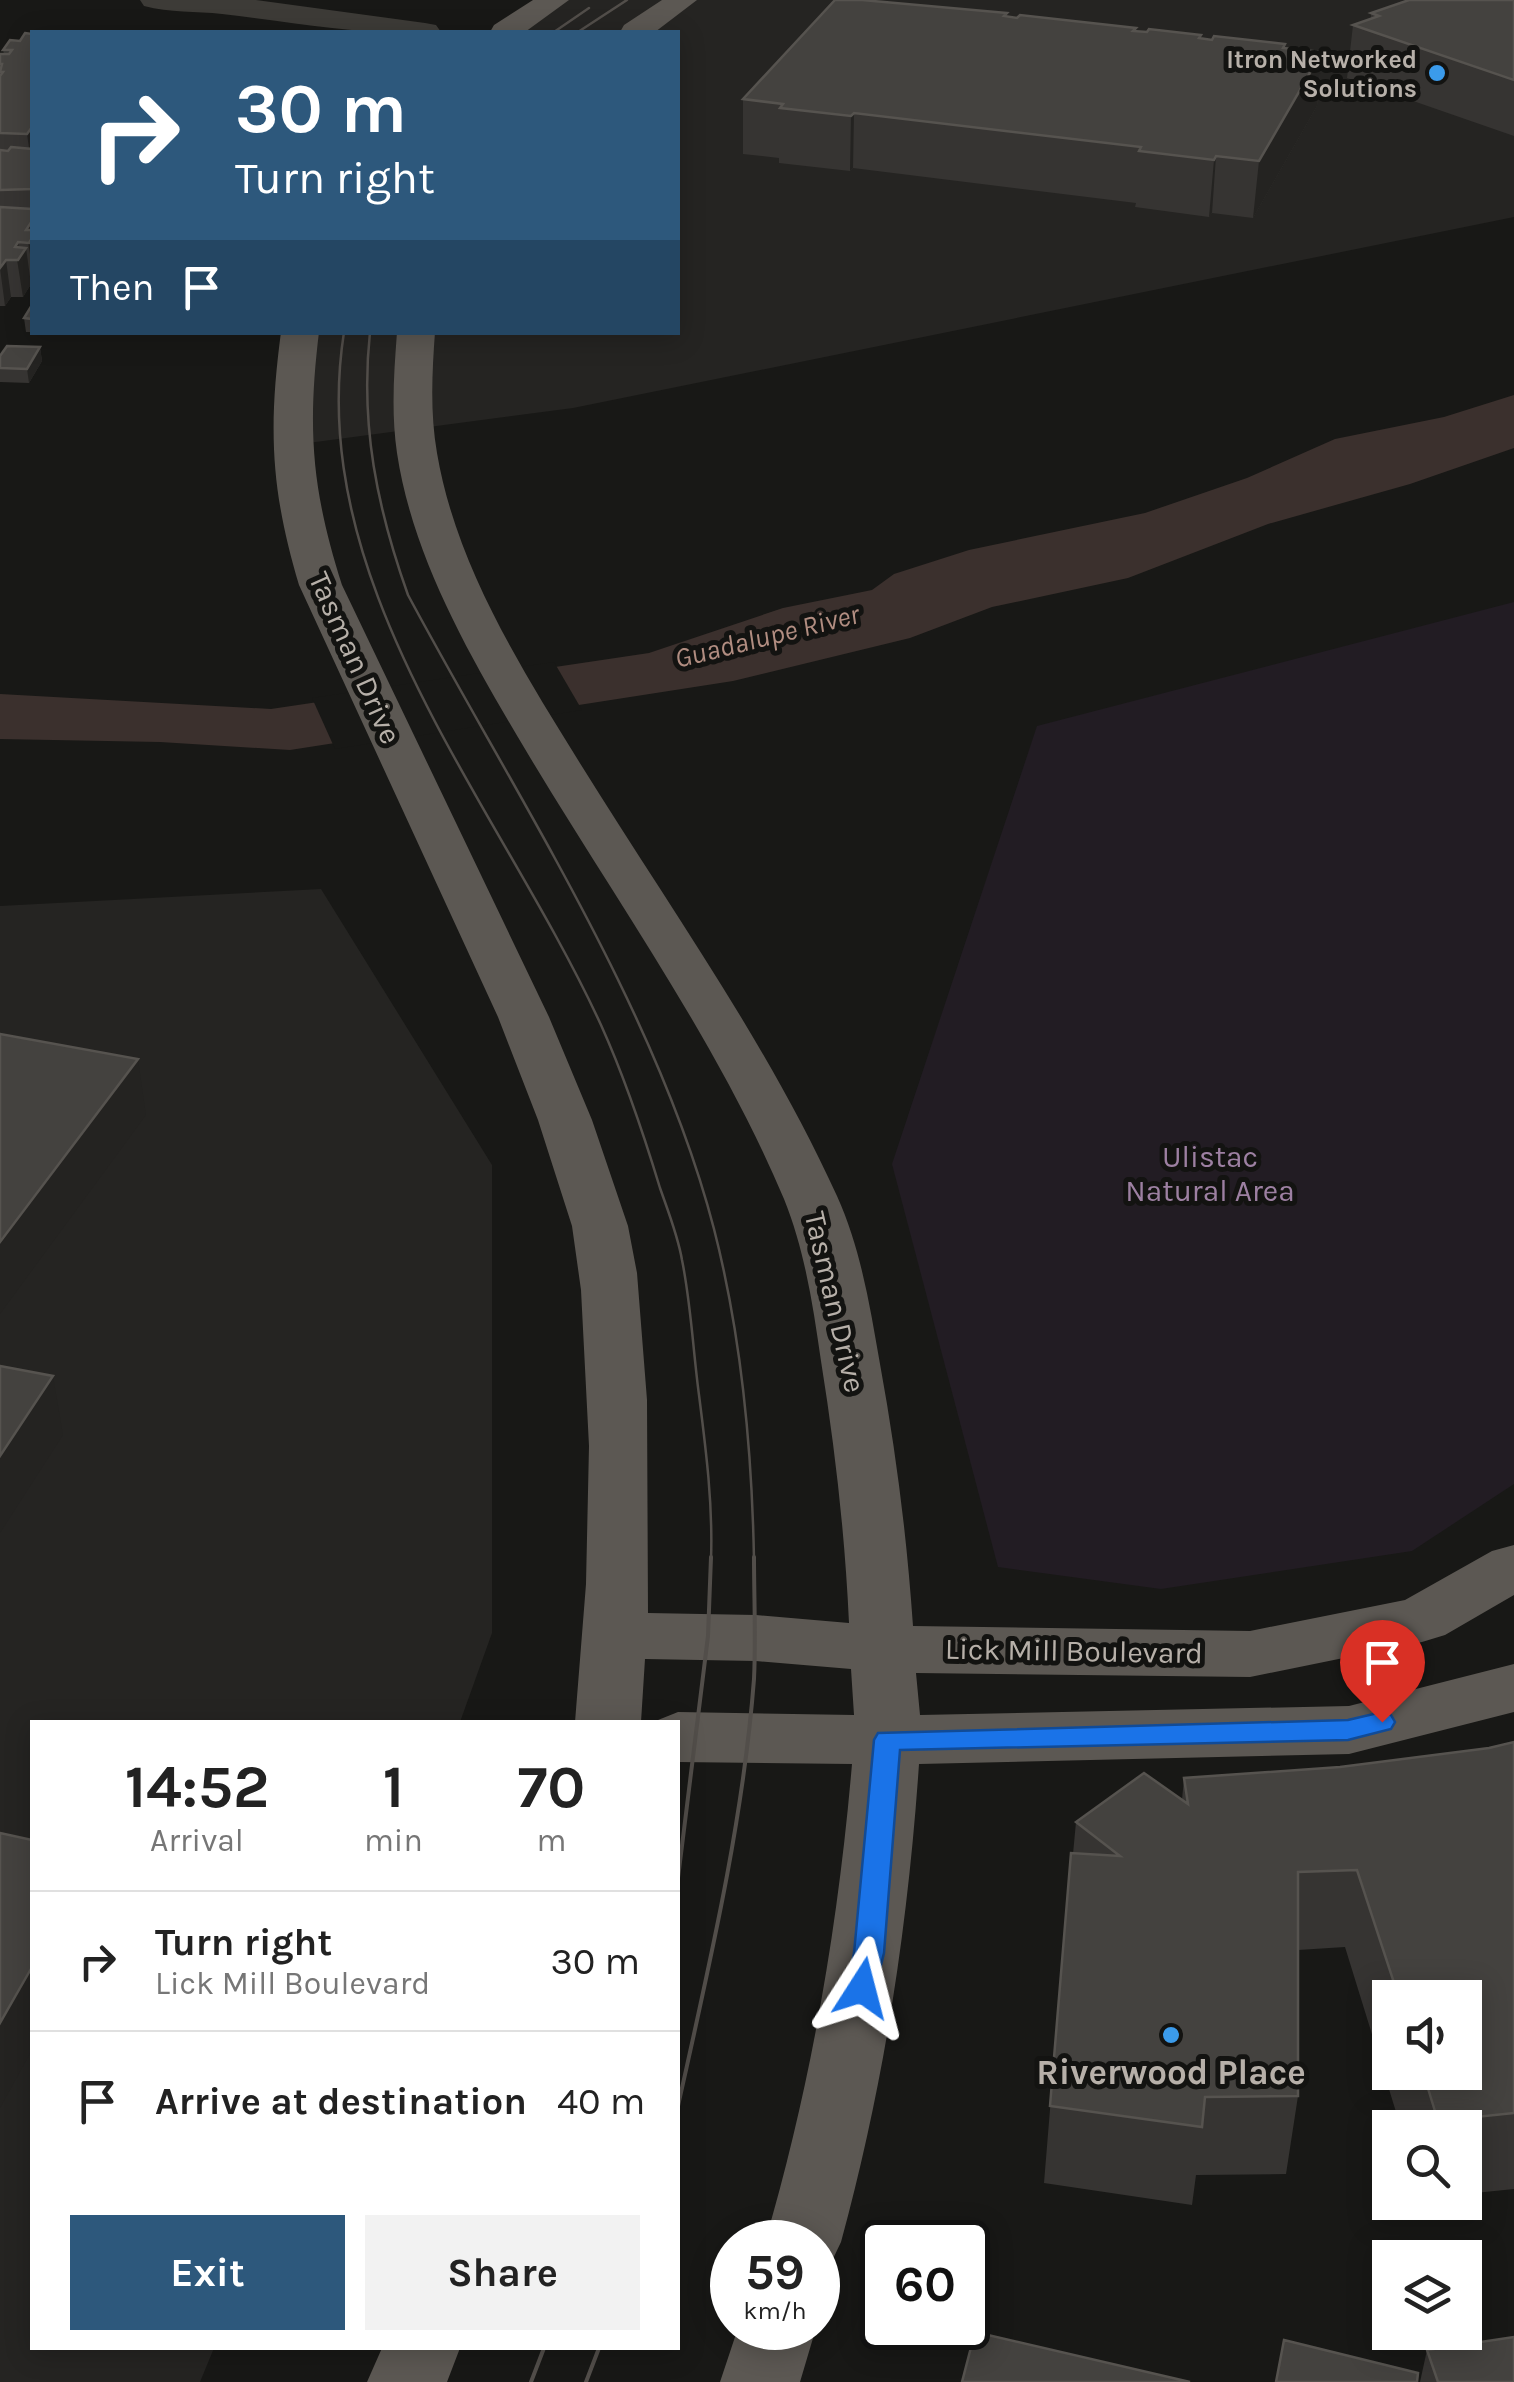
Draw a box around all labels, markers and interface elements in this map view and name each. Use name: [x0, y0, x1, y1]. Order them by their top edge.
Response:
place label: Itron Networked Solutions: [1226, 45, 1417, 103]
marker: Itron Networked Solutions: [1426, 62, 1448, 84]
text: 30 m: [235, 68, 407, 150]
icon: right: [70, 70, 200, 200]
text: Turn right: [235, 152, 435, 204]
icon: arrive: [174, 260, 229, 315]
text: Then: [70, 265, 154, 310]
street label: Tasman Drive: [301, 566, 409, 750]
water label: Guadalupe River: [671, 597, 864, 675]
park label: Ulistac Natural Area: [1125, 1139, 1295, 1209]
street label: Tasman Drive: [797, 1208, 873, 1396]
pin: [1340, 1620, 1425, 1723]
street label: Lick Mill Boulevard: [945, 1631, 1203, 1671]
icon: arrive: [1355, 1635, 1410, 1690]
text: 14:52: [125, 1752, 269, 1822]
text: 1: [383, 1752, 404, 1822]
text: 70: [517, 1752, 585, 1822]
text: Arrival: [150, 1822, 244, 1859]
text: min: [364, 1822, 423, 1859]
text: m: [536, 1822, 566, 1859]
text: Turn right: [155, 1920, 332, 1965]
icon: right: [70, 1934, 125, 1989]
position arrow: [810, 1936, 914, 2040]
text: 30 m: [550, 1939, 640, 1984]
text: Lick Mill Boulevard: [155, 1965, 430, 2002]
map controls: [1372, 1980, 1482, 2350]
button: sound: [1372, 1980, 1482, 2090]
marker: Riverwood Place: [1160, 2024, 1182, 2046]
place label: Riverwood Place: [1036, 2052, 1306, 2093]
icon: arrive: [70, 2074, 125, 2129]
text: Arrive at destination: [155, 2079, 527, 2124]
text: 40 m: [557, 2079, 645, 2124]
button: search: [1372, 2110, 1482, 2220]
button: Exit: [70, 2215, 345, 2330]
button: Share: [365, 2215, 640, 2330]
speed limit sign: 60: [860, 2220, 990, 2350]
button: layers: [1372, 2240, 1482, 2350]
text: 59: [745, 2243, 805, 2302]
text: km/h: [743, 2296, 807, 2325]

